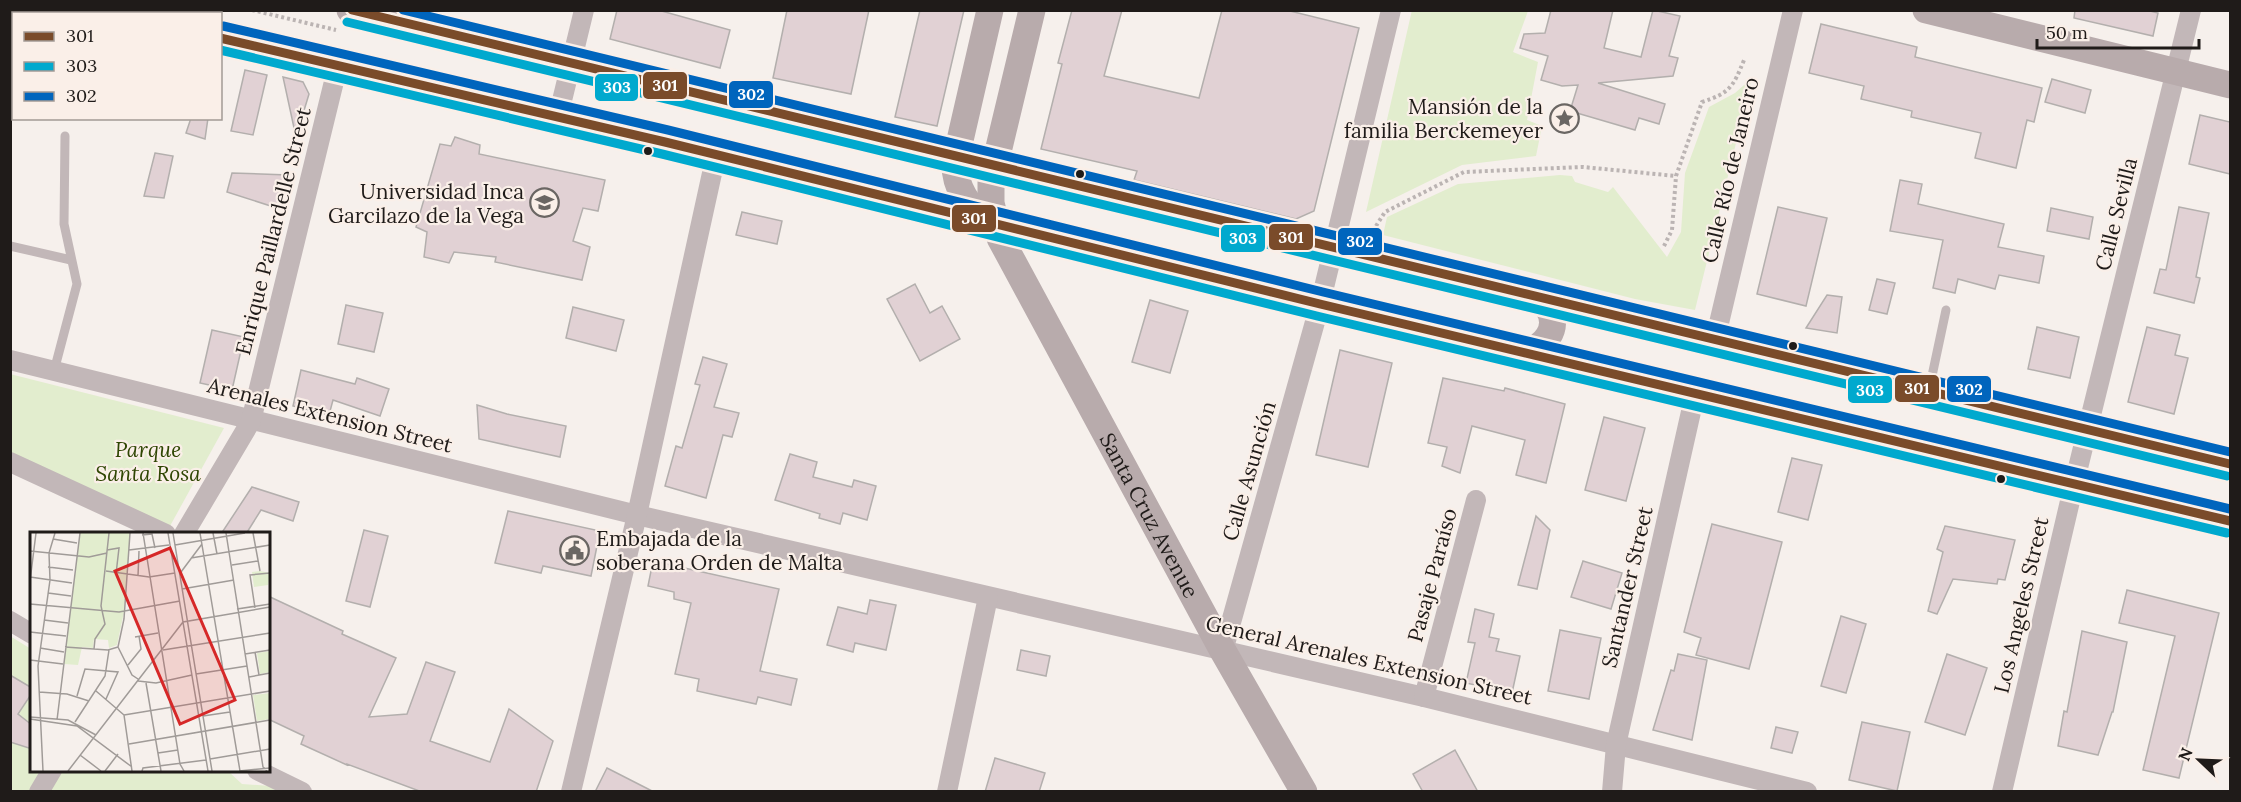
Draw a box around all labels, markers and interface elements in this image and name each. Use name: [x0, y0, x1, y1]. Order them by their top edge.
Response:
legend: [12, 12, 222, 120]
scale bar: [2037, 12, 2199, 50]
text: 50 m: [2046, 21, 2088, 44]
text: 301: [66, 24, 94, 47]
text: 303: [66, 54, 97, 77]
line badge: 301: [642, 71, 688, 100]
line badge: 303: [594, 73, 639, 102]
street label: Calle Río de Janeiro: [1695, 74, 1765, 266]
text: 301: [652, 75, 678, 95]
text: 303: [603, 77, 631, 97]
line badge: 302: [728, 80, 774, 109]
text: 302: [66, 84, 97, 107]
text: 302: [737, 84, 765, 104]
place label: Mansión de la familia Berckemeyer: [1344, 93, 1543, 144]
place icon: Mansión de la familia Berckemeyer: [1548, 102, 1580, 134]
street label: Enrique Paillardelle Street: [229, 103, 317, 358]
unlabelled marker: [642, 145, 654, 157]
street label: Calle Sevilla: [2089, 154, 2143, 273]
unlabelled marker: [1074, 168, 1086, 180]
place label: Universidad Inca Garcilazo de la Vega: [328, 178, 524, 229]
school or university icon: Universidad Inca Garcilazo de la Vega: [529, 187, 561, 219]
line badge: 301: [951, 204, 997, 233]
text: 301: [961, 208, 987, 228]
line badge: 301: [1268, 223, 1314, 251]
line badge: 303: [1220, 224, 1266, 253]
text: 301: [1278, 227, 1304, 247]
line badge: 302: [1337, 227, 1383, 256]
text: 303: [1229, 228, 1257, 248]
text: 302: [1346, 231, 1374, 251]
unlabelled marker: [1787, 340, 1799, 352]
street label: Arenales Extension Street: [204, 371, 456, 459]
line badge: 301: [1894, 374, 1940, 403]
line badge: 303: [1847, 375, 1893, 404]
line badge: 302: [1946, 375, 1992, 403]
text: 301: [1904, 378, 1930, 398]
text: 302: [1955, 379, 1983, 399]
text: 303: [1856, 380, 1884, 400]
street label: Calle Asunción: [1216, 398, 1282, 544]
street label: Santa Cruz Avenue: [1094, 428, 1205, 602]
park label: Parque Santa Rosa: [95, 436, 201, 487]
unlabelled marker: [1995, 473, 2007, 485]
street label: Santander Street: [1595, 503, 1659, 670]
street label: Pasaje Paraíso: [1401, 505, 1463, 645]
street label: Los Angeles Street: [1988, 513, 2055, 696]
place label: Embajada de la soberana Orden de Malta: [596, 525, 843, 576]
inset map: [30, 532, 270, 772]
public building icon: Embajada de la soberana Orden de Malta: [559, 534, 591, 566]
street label: General Arenales Extension Street: [1203, 609, 1536, 711]
north arrow: [2169, 730, 2229, 790]
text: N: [2174, 745, 2197, 764]

